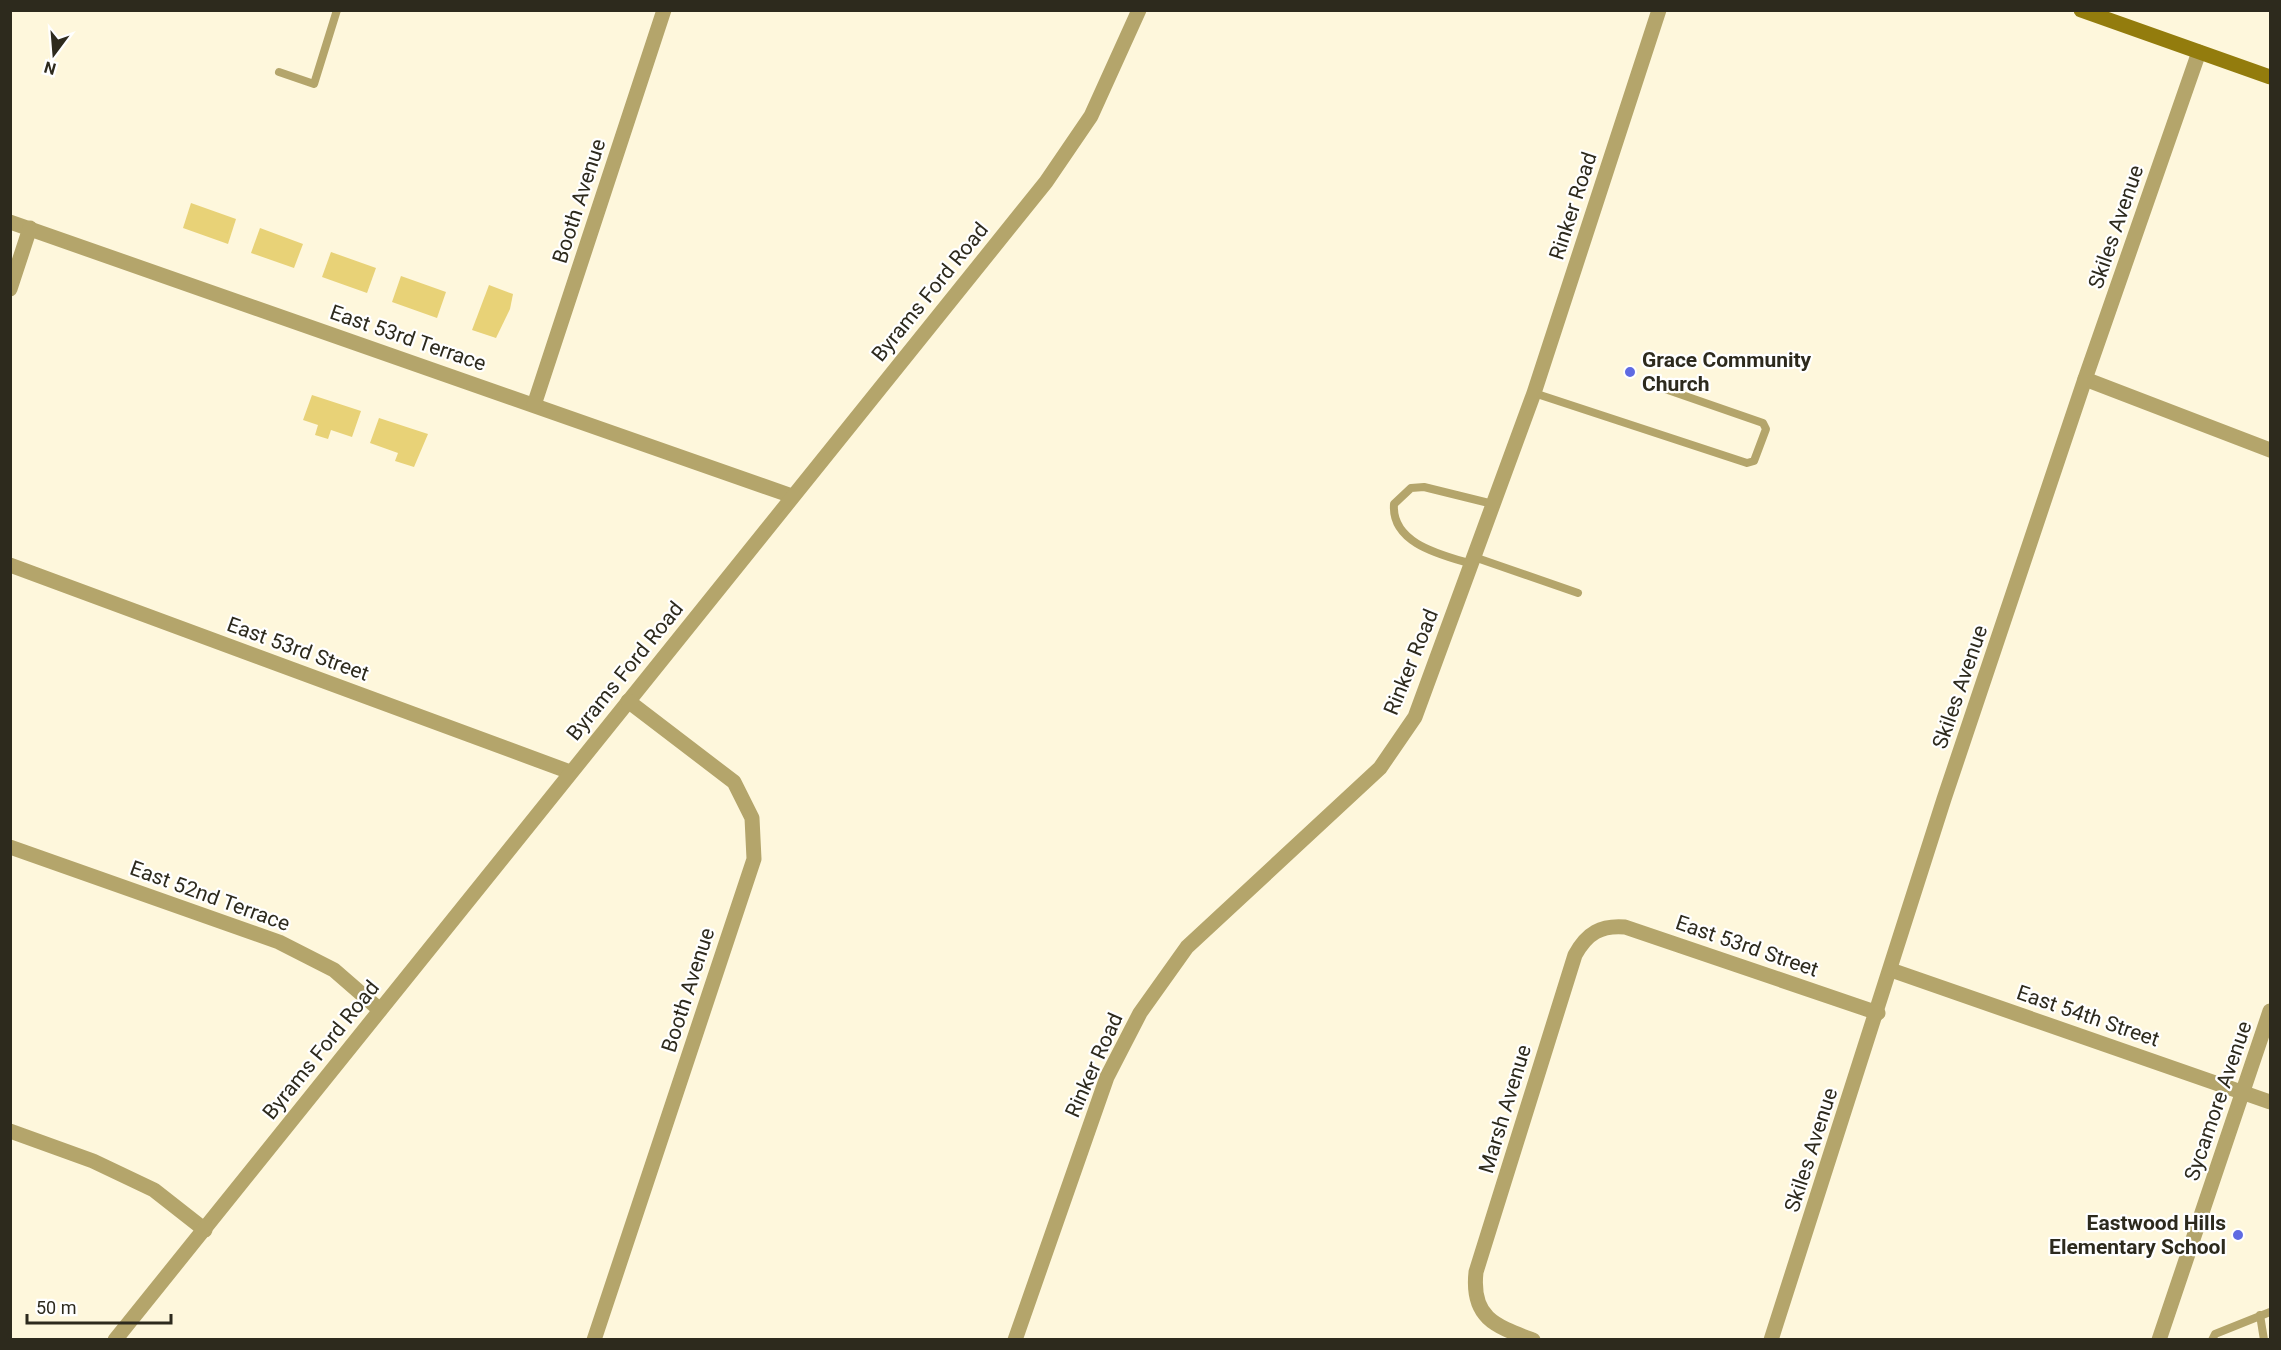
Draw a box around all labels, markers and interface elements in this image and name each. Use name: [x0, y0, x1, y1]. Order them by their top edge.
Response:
north arrow: [24, 24, 84, 84]
text: N: [42, 57, 58, 79]
street label: Booth Avenue: [548, 136, 610, 266]
street label: Rinker Road: [1544, 149, 1602, 263]
street label: Skiles Avenue: [2084, 162, 2148, 292]
street label: Byrams Ford Road: [867, 218, 993, 366]
street label: East 53rd Terrace: [327, 300, 489, 376]
place label: Grace Community Church: [1642, 348, 1812, 396]
marker: Grace Community Church: [1623, 365, 1637, 379]
street label: Byrams Ford Road: [562, 597, 688, 745]
street label: Rinker Road: [1379, 606, 1443, 718]
street label: East 53rd Street: [224, 612, 372, 686]
street label: Skiles Avenue: [1928, 622, 1992, 752]
street label: East 52nd Terrace: [127, 856, 293, 936]
street label: East 53rd Street: [1673, 910, 1822, 982]
street label: Booth Avenue: [657, 925, 719, 1055]
street label: Byrams Ford Road: [258, 976, 384, 1124]
street label: East 54th Street: [2014, 980, 2162, 1052]
street label: Rinker Road: [1060, 1009, 1128, 1121]
street label: Sycamore Avenue: [2179, 1018, 2257, 1184]
street label: Marsh Avenue: [1474, 1042, 1536, 1176]
street label: Skiles Avenue: [1780, 1085, 1842, 1215]
place label: Eastwood Hills Elementary School: [2049, 1211, 2226, 1259]
marker: Eastwood Hills Elementary School: [2231, 1228, 2245, 1242]
scale bar: [27, 1287, 171, 1325]
text: 50 m: [36, 1297, 76, 1318]

